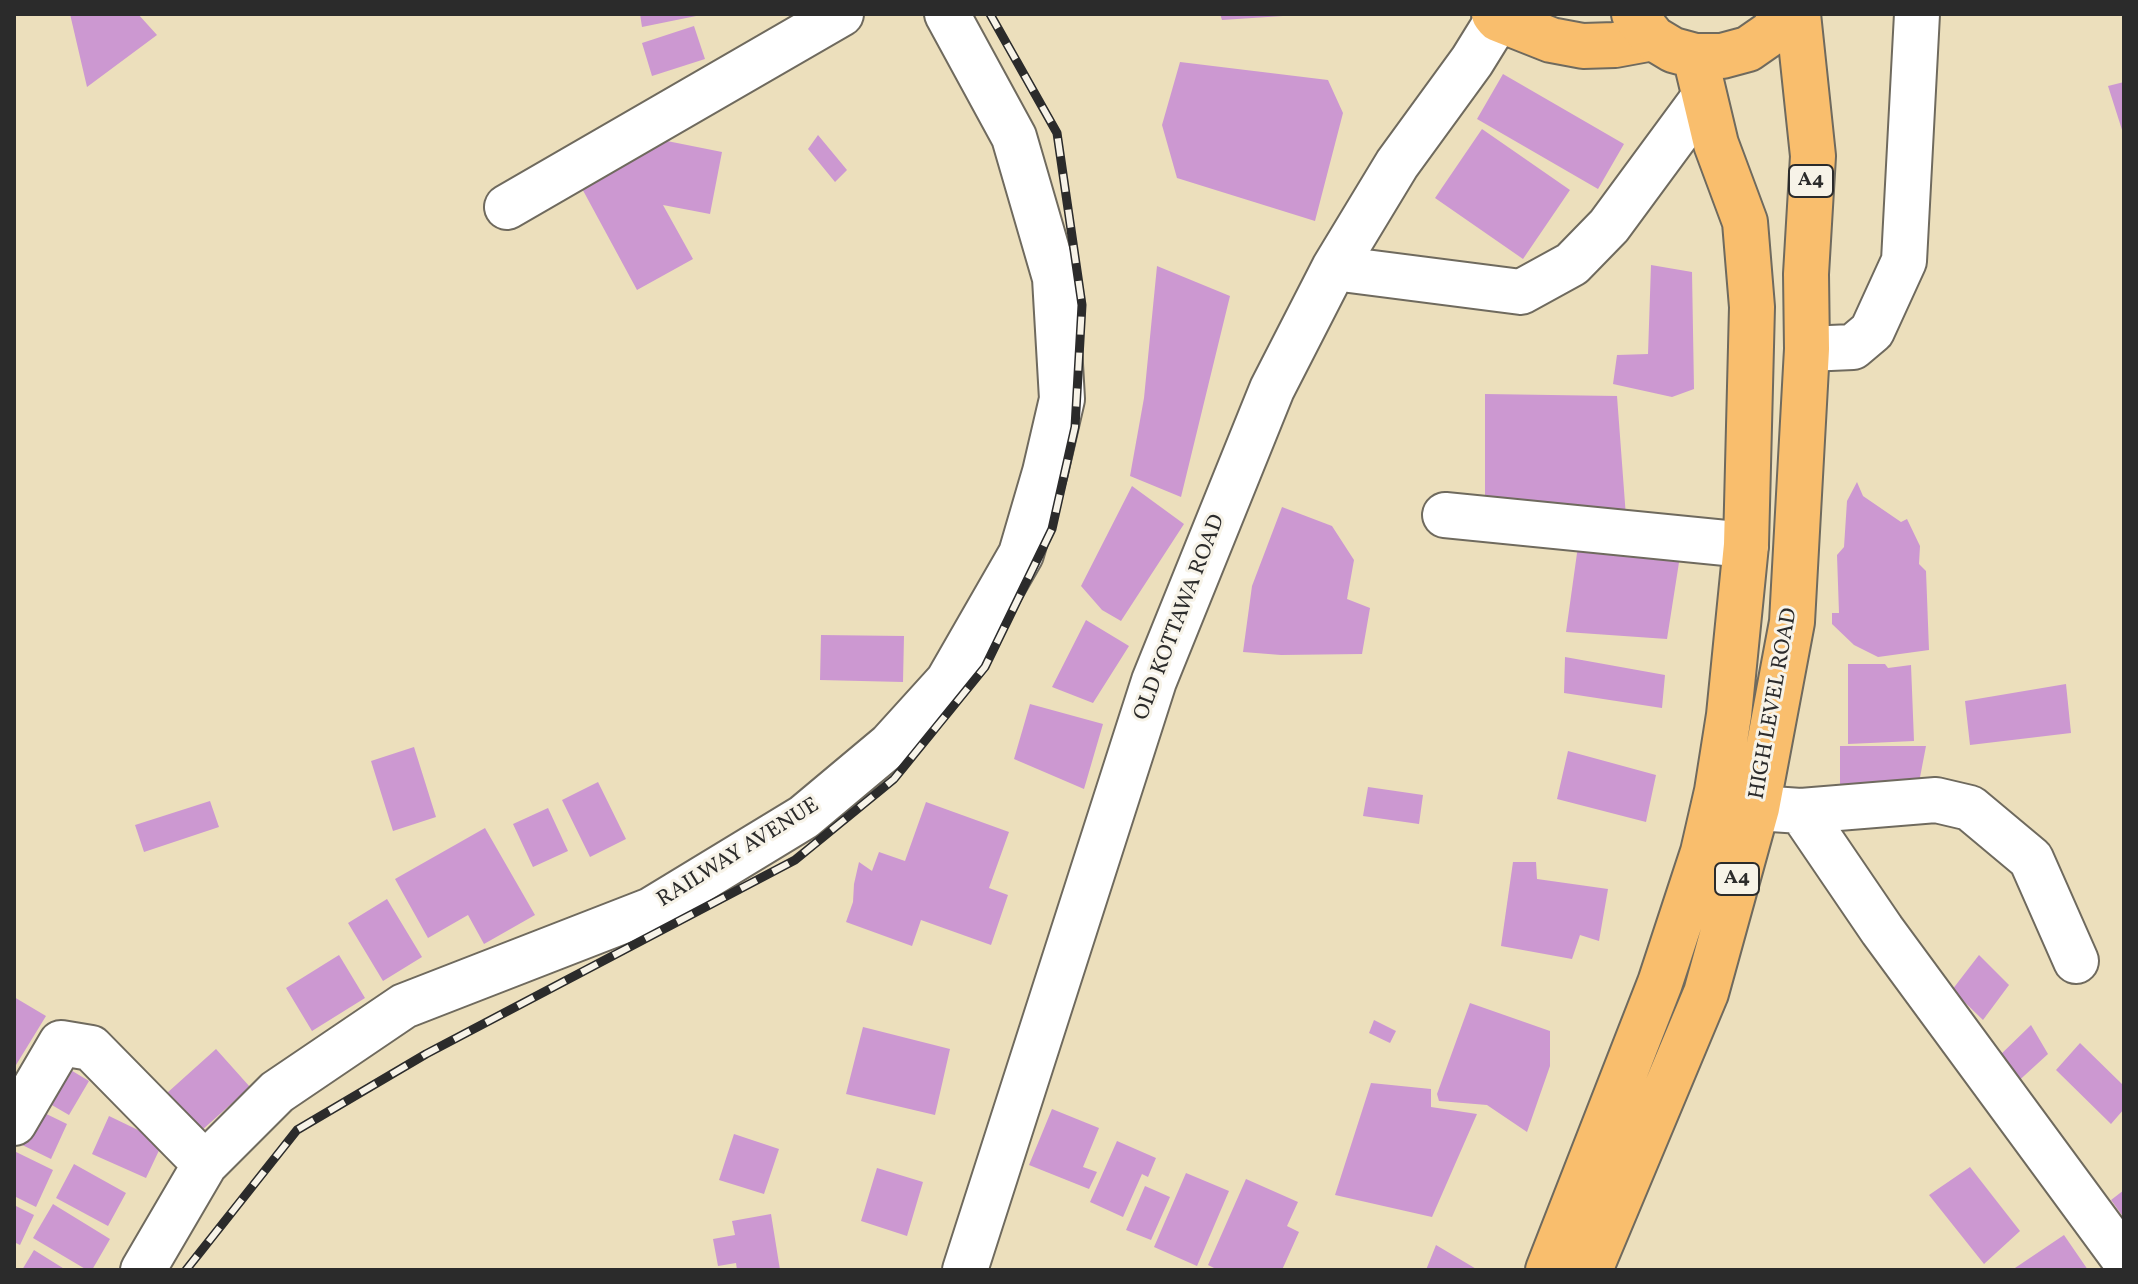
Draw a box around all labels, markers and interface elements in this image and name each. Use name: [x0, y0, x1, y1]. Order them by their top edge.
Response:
road number: A4: [1789, 165, 1833, 197]
street label: OLD KOTTAWA ROAD: [1130, 511, 1232, 725]
street label: HIGH LEVEL ROAD: [1745, 606, 1805, 802]
street label: RAILWAY AVENUE: [653, 794, 825, 914]
road number: A4: [1715, 863, 1759, 895]

